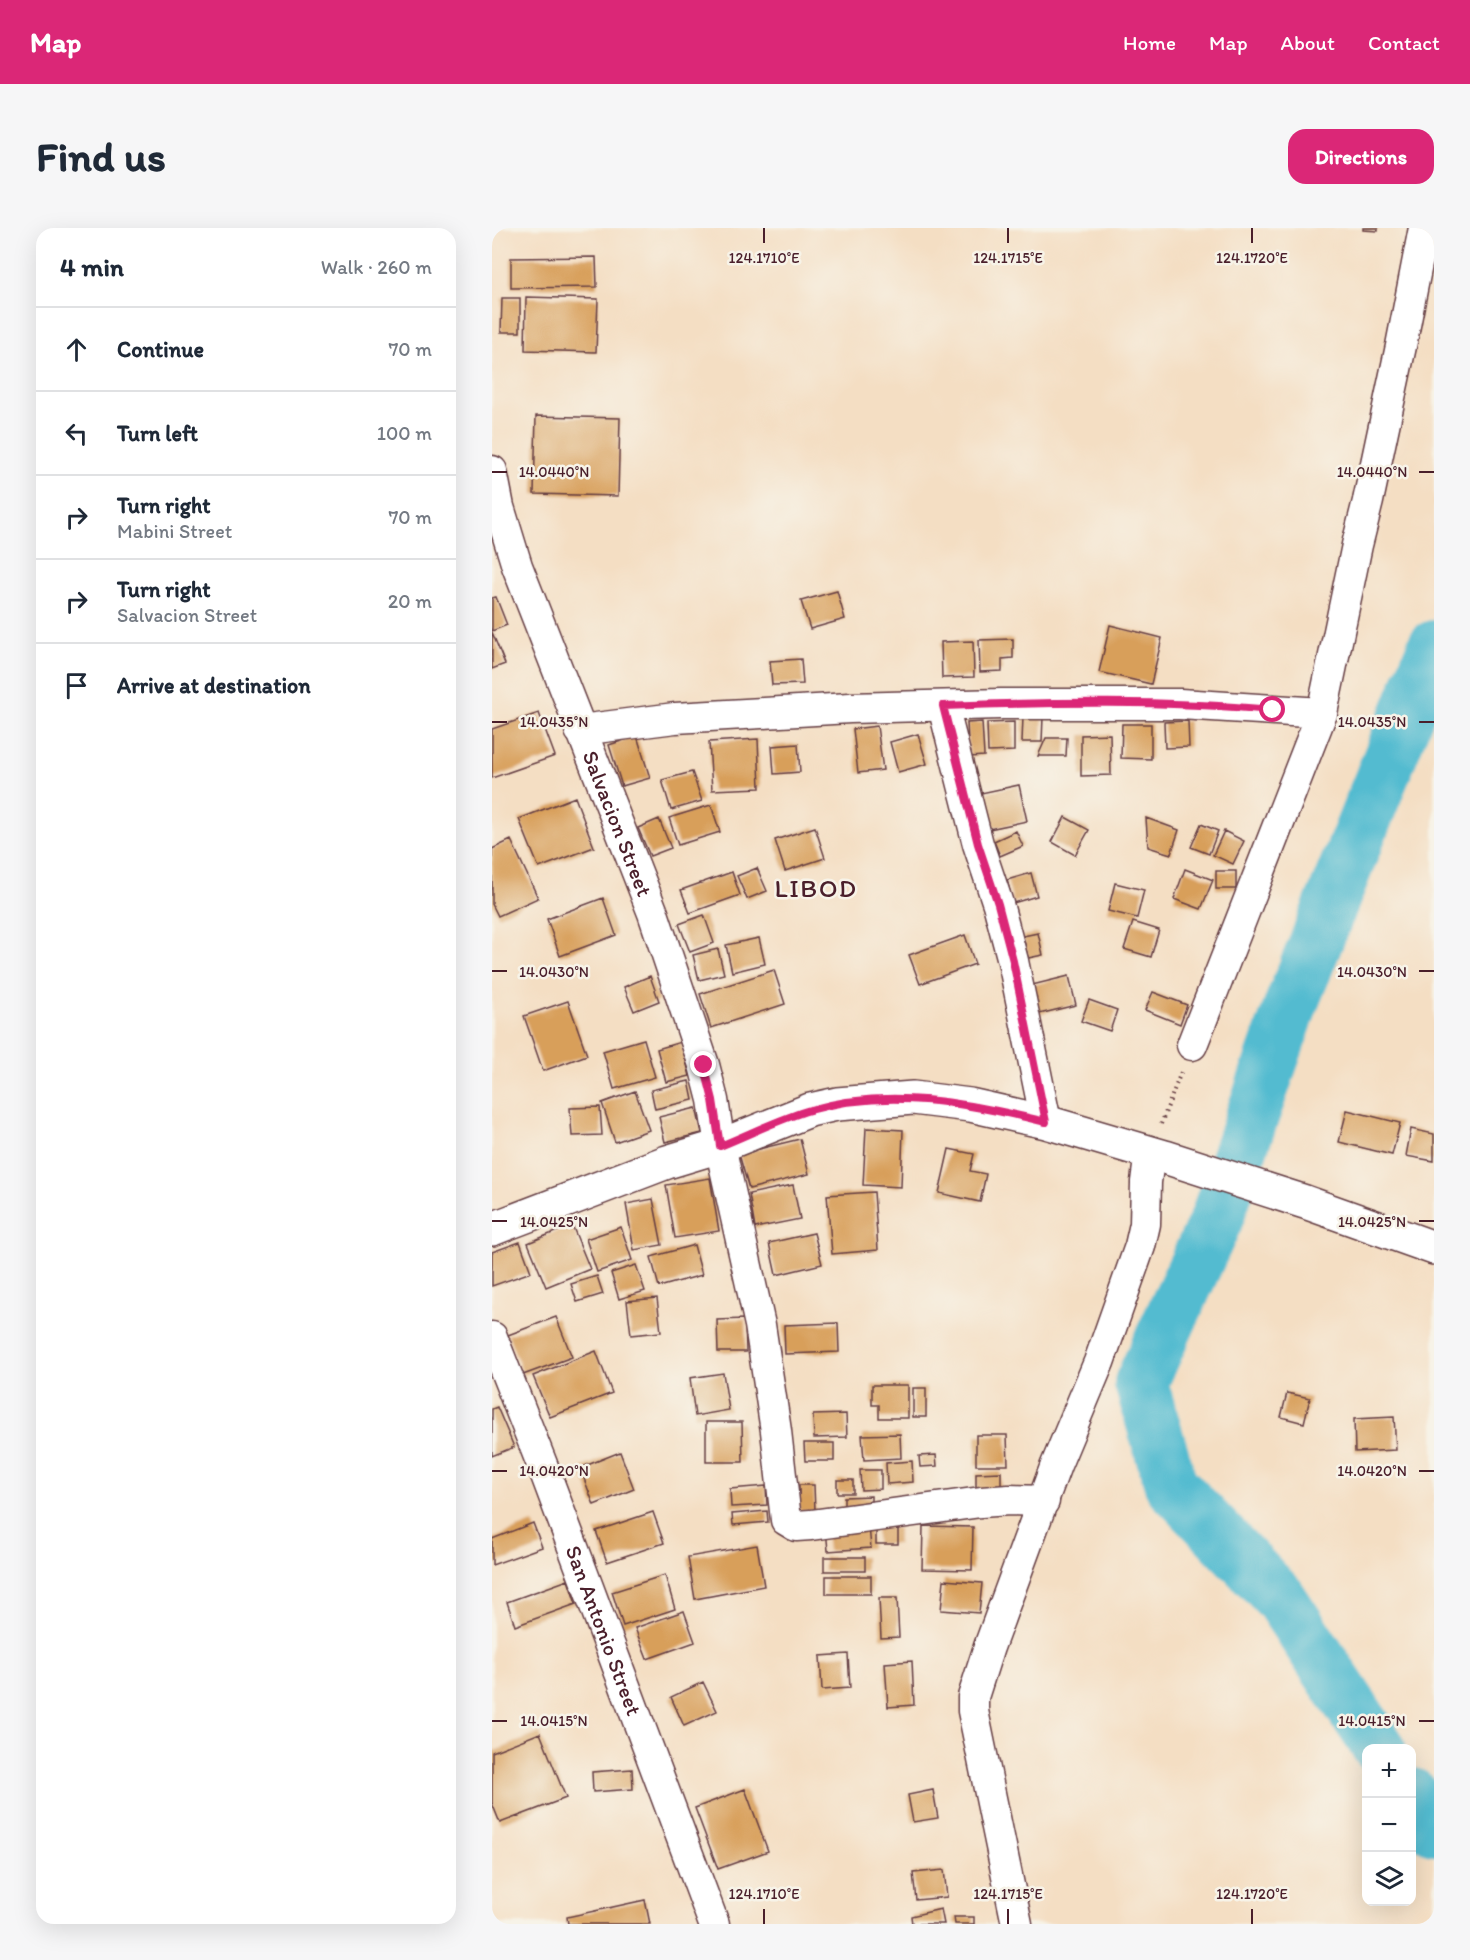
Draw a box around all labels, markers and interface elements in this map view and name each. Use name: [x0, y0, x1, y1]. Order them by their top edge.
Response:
text: Map: [30, 25, 81, 59]
text: Home: [1123, 30, 1176, 55]
text: Map: [1209, 30, 1248, 55]
text: About: [1281, 30, 1335, 55]
text: Contact: [1368, 30, 1440, 55]
button: Directions: [1288, 129, 1434, 184]
text: Find us: [36, 131, 166, 182]
text: 124.1710°E: [729, 249, 799, 267]
text: 124.1715°E: [973, 249, 1043, 267]
text: 124.1720°E: [1216, 249, 1288, 267]
text: 4 min: [60, 251, 124, 283]
text: Walk · 260 m: [321, 255, 432, 279]
icon: ahead: [60, 333, 93, 366]
text: Continue: [117, 336, 204, 363]
text: 70 m: [388, 337, 432, 361]
icon: left: [60, 417, 93, 450]
text: Turn left: [117, 420, 198, 447]
text: 100 m: [377, 421, 432, 445]
text: 14.0440°N: [519, 463, 589, 481]
text: 14.0440°N: [1337, 463, 1407, 481]
text: Turn right: [117, 492, 211, 519]
icon: right: [60, 501, 93, 534]
text: 70 m: [388, 505, 432, 529]
text: Mabini Street: [117, 519, 232, 543]
text: Turn right: [117, 576, 211, 603]
icon: right: [60, 585, 93, 618]
text: 20 m: [388, 589, 432, 613]
text: Salvacion Street: [117, 603, 257, 627]
icon: arrive: [60, 669, 93, 702]
text: Arrive at destination: [117, 672, 311, 699]
route start: [1259, 696, 1285, 722]
text: 14.0435°N: [520, 713, 588, 731]
text: 14.0435°N: [1338, 713, 1406, 731]
street label: Salvacion Street: [577, 747, 658, 901]
district label: LIBOD: [775, 872, 857, 904]
text: 14.0430°N: [519, 963, 589, 981]
text: 14.0430°N: [1337, 963, 1407, 981]
route end: [690, 1051, 716, 1077]
text: 14.0425°N: [520, 1213, 588, 1231]
text: 14.0425°N: [1338, 1213, 1406, 1231]
text: 14.0420°N: [519, 1462, 589, 1480]
text: 14.0420°N: [1337, 1462, 1407, 1480]
street label: San Antonio Street: [560, 1542, 648, 1719]
text: 14.0415°N: [520, 1712, 588, 1730]
text: 14.0415°N: [1338, 1712, 1406, 1730]
map controls: [1362, 1744, 1416, 1906]
button: +: [1362, 1744, 1416, 1798]
button: −: [1362, 1798, 1416, 1852]
button: layers: [1362, 1852, 1416, 1906]
text: 124.1710°E: [729, 1885, 799, 1903]
text: 124.1715°E: [973, 1885, 1043, 1903]
text: 124.1720°E: [1216, 1885, 1288, 1903]

